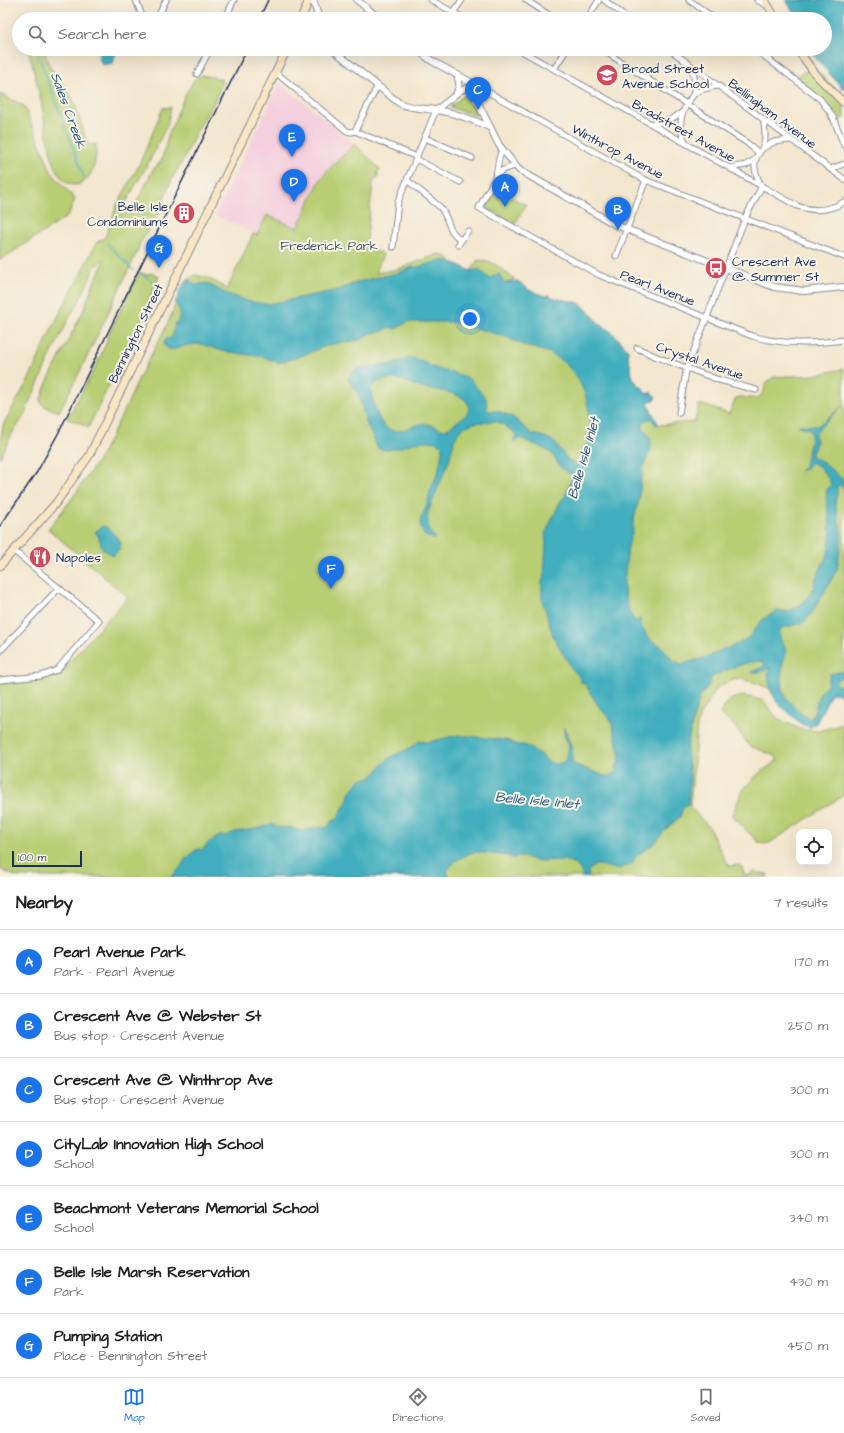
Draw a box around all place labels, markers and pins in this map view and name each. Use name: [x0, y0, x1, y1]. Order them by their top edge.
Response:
place label: Broad Street Avenue School: [622, 60, 709, 93]
school or university icon: Broad Street Avenue School: [594, 62, 620, 88]
pin: C: [465, 77, 491, 110]
pin: E: [279, 124, 305, 157]
pin: D: [281, 169, 307, 202]
pin: A: [492, 174, 518, 207]
pin: B: [605, 197, 631, 230]
place label: Belle Isle Condominiums: [87, 198, 168, 231]
building icon: Belle Isle Condominiums: [171, 200, 197, 226]
pin: G: [146, 235, 172, 268]
place label: Crescent Ave @ Summer St: [732, 253, 820, 286]
bus stop icon: Crescent Ave @ Summer St: [703, 255, 729, 281]
restaurant icon: Napoles: [27, 544, 53, 570]
place label: Napoles: [56, 549, 101, 567]
pin: F: [318, 556, 344, 589]

